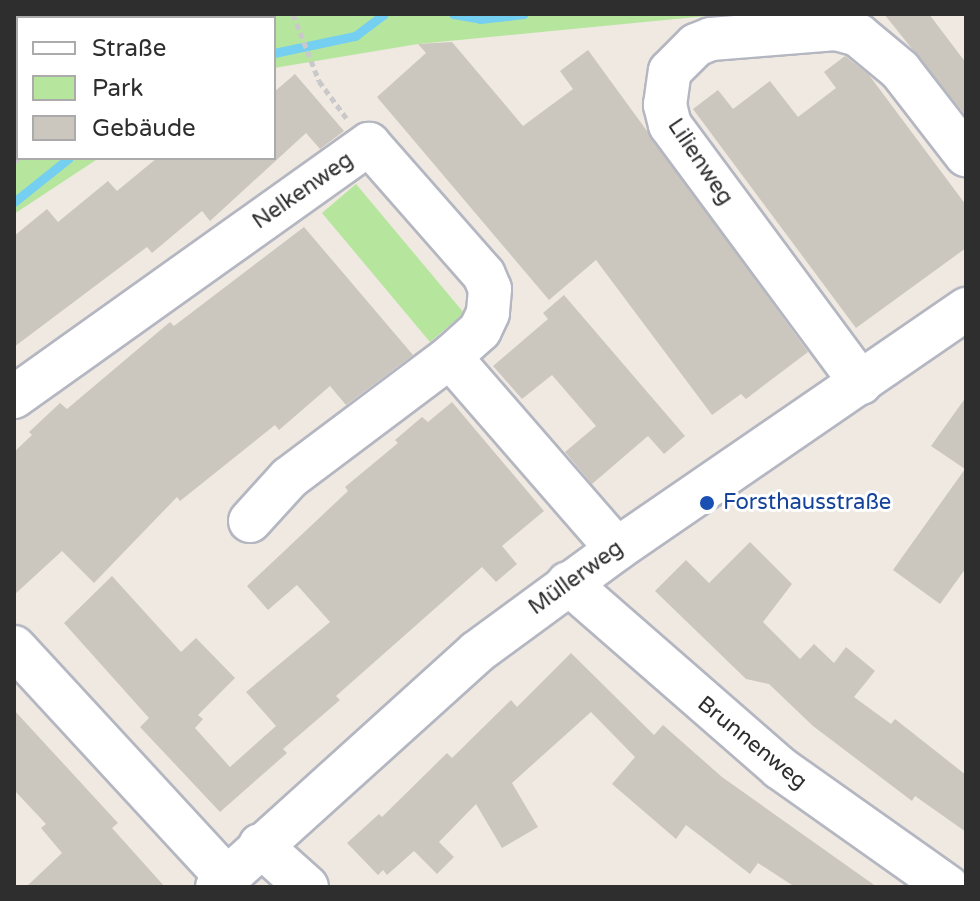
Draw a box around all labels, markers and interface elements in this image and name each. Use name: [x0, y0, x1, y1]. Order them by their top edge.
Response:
legend: [16, 16, 276, 160]
text: Straße: [92, 34, 166, 63]
text: Park: [92, 74, 143, 103]
text: Gebäude: [92, 114, 196, 143]
street label: Lilienweg: [662, 114, 738, 210]
street label: Nelkenweg: [248, 147, 358, 235]
place label: Forsthausstraße: [723, 490, 891, 516]
marker: Forsthausstraße: [698, 494, 716, 512]
street label: Müllerweg: [524, 535, 628, 621]
street label: Brunnenweg: [692, 691, 812, 795]

